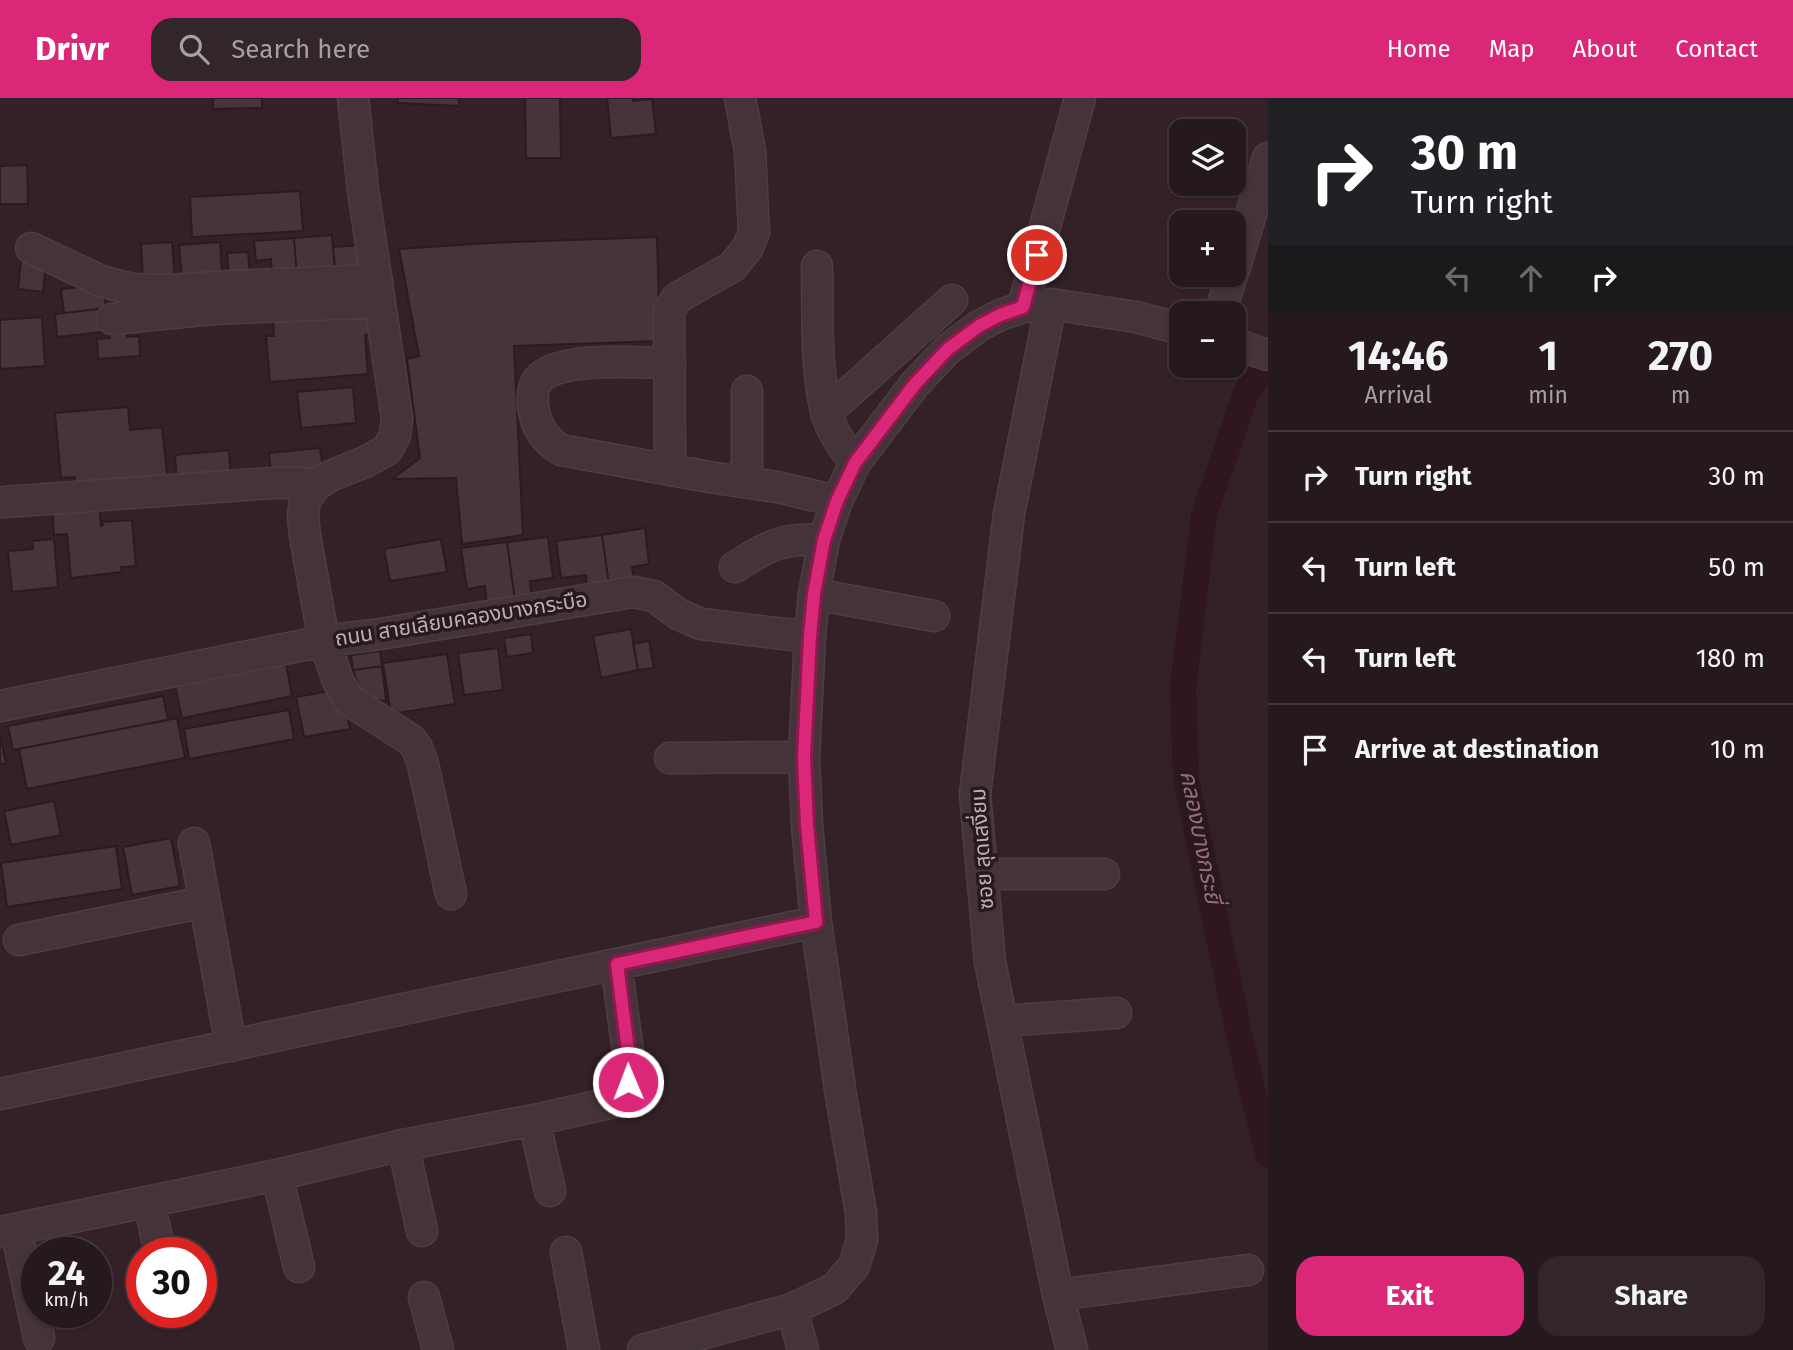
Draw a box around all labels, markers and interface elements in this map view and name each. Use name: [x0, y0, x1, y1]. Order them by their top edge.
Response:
search box: [151, 18, 641, 81]
text: Drivr: [35, 29, 109, 69]
icon: search: [175, 30, 213, 68]
text: Search here: [231, 34, 370, 65]
text: Home: [1387, 35, 1451, 63]
text: Map: [1489, 35, 1535, 63]
text: About: [1573, 35, 1637, 63]
text: Contact: [1675, 35, 1758, 63]
map controls: [1169, 119, 1246, 378]
button: layers: [1169, 119, 1246, 196]
text: 30 m: [1411, 123, 1518, 182]
icon: right: [1296, 126, 1387, 217]
text: Turn right: [1411, 183, 1553, 221]
button: +: [1169, 210, 1246, 287]
pin: [1007, 225, 1067, 285]
icon: arrive: [1018, 236, 1056, 274]
icon: left: [1439, 259, 1477, 297]
icon: ahead: [1512, 259, 1550, 297]
icon: right: [1585, 259, 1623, 297]
button: −: [1169, 301, 1246, 378]
text: 14:46: [1348, 331, 1448, 381]
text: 1: [1538, 331, 1558, 381]
text: 270: [1648, 331, 1713, 381]
text: Arrival: [1364, 381, 1432, 409]
text: min: [1528, 381, 1568, 409]
text: m: [1671, 381, 1690, 409]
icon: right: [1296, 458, 1334, 496]
text: Turn right: [1355, 461, 1472, 492]
text: 30 m: [1708, 461, 1765, 492]
icon: left: [1296, 549, 1334, 587]
text: Turn left: [1355, 552, 1456, 583]
text: 50 m: [1708, 552, 1765, 583]
street label: ถนน สายเลียบคลองบางกระบือ: [333, 586, 589, 652]
icon: left: [1296, 640, 1334, 678]
text: Turn left: [1355, 643, 1456, 674]
text: 180 m: [1696, 643, 1765, 674]
icon: arrive: [1296, 731, 1334, 769]
text: Arrive at destination: [1355, 734, 1599, 765]
text: 10 m: [1710, 734, 1765, 765]
water label: คลองบางกระยี่: [1174, 768, 1230, 910]
street label: ซอย สุดเสงี่ยม: [963, 788, 999, 911]
position arrow: [591, 1045, 665, 1119]
speed limit sign: 30: [126, 1237, 217, 1328]
text: 24: [48, 1252, 85, 1294]
button: Exit: [1296, 1256, 1524, 1336]
button: Share: [1538, 1256, 1765, 1336]
text: km/h: [44, 1289, 89, 1311]

